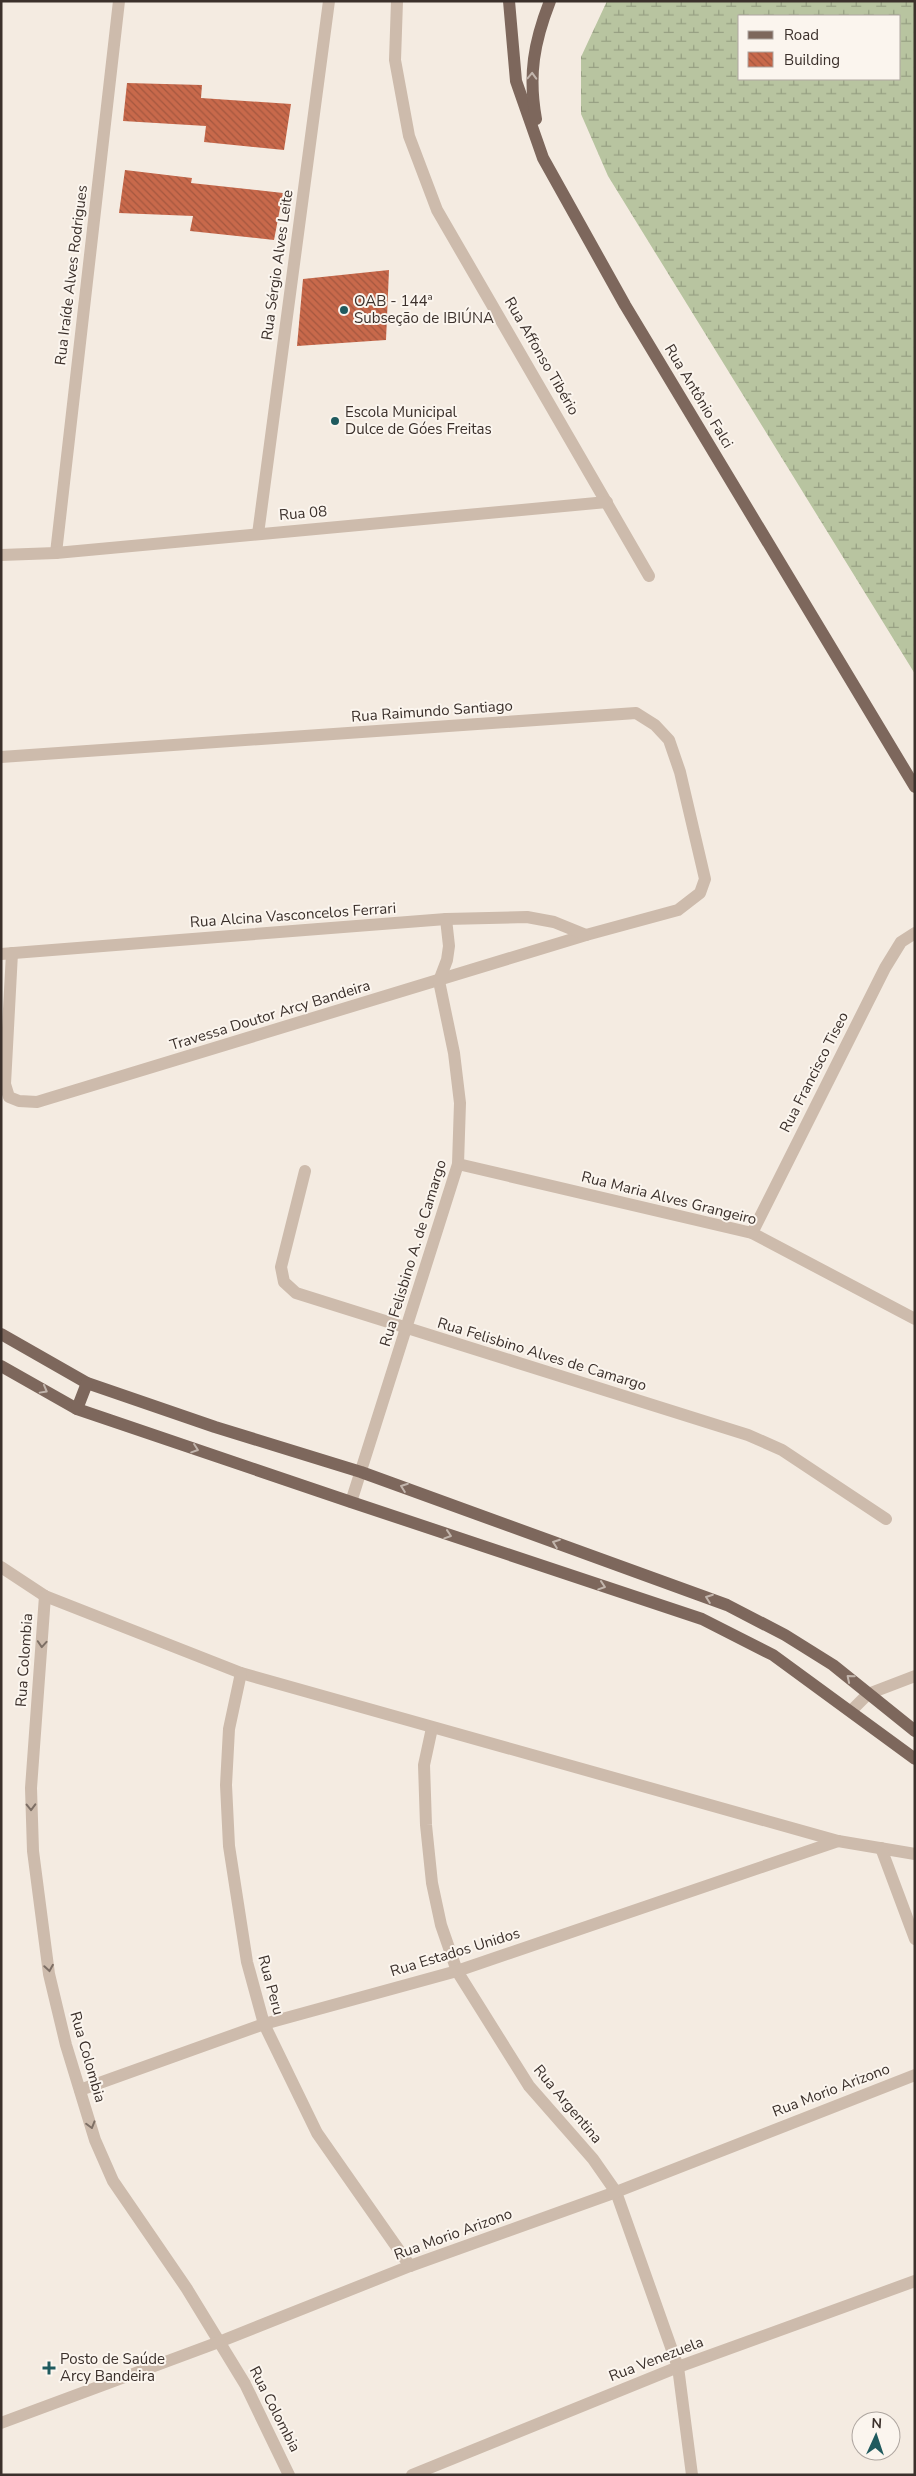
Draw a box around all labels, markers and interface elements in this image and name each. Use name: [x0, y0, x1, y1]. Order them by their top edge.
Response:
legend: [738, 15, 901, 80]
text: Road: [784, 25, 819, 45]
text: Building: [784, 50, 840, 70]
one-way arrow: [527, 71, 538, 79]
street label: Rua Iraíde Alves Rodrigues: [50, 184, 92, 366]
street label: Rua Sérgio Alves Leite: [257, 188, 297, 342]
place label: OAB - 144ª Subseção de IBIÚNA: [354, 291, 494, 328]
street label: Rua Affonso Tibério: [500, 293, 584, 419]
marker: OAB - 144ª Subseção de IBIÚNA: [338, 304, 350, 316]
street label: Rua Antônio Falci: [660, 340, 738, 452]
place label: Escola Municipal Dulce de Góes Freitas: [345, 402, 492, 439]
marker: Escola Municipal Dulce de Góes Freitas: [329, 415, 341, 427]
street label: Rua 08: [278, 501, 328, 525]
street label: Rua Raimundo Santiago: [351, 695, 513, 727]
street label: Rua Alcina Vasconcelos Ferrari: [189, 898, 397, 932]
street label: Travessa Doutor Arcy Bandeira: [167, 975, 373, 1055]
street label: Rua Francisco Tiseo: [775, 1008, 853, 1136]
street label: Rua Felisbino A. de Camargo: [375, 1157, 451, 1349]
street label: Rua Maria Alves Grangeiro: [579, 1167, 759, 1229]
street label: Rua Felisbino Alves de Camargo: [435, 1313, 649, 1395]
one-way arrow: [39, 1384, 48, 1394]
one-way arrow: [190, 1443, 198, 1453]
one-way arrow: [400, 1483, 408, 1493]
one-way arrow: [443, 1529, 452, 1539]
one-way arrow: [552, 1539, 561, 1549]
one-way arrow: [598, 1580, 606, 1590]
one-way arrow: [705, 1594, 714, 1604]
street label: Rua Colombia: [11, 1612, 37, 1708]
one-way arrow: [36, 1641, 47, 1649]
one-way arrow: [846, 1675, 855, 1684]
one-way arrow: [26, 1803, 37, 1811]
street label: Rua Estados Unidos: [388, 1923, 522, 1981]
street label: Rua Peru: [253, 1953, 289, 2017]
one-way arrow: [43, 1964, 53, 1972]
street label: Rua Colombia: [65, 2009, 111, 2105]
street label: Rua Morio Arizono: [769, 2058, 893, 2122]
street label: Rua Argentina: [529, 2060, 607, 2148]
one-way arrow: [85, 2120, 95, 2128]
street label: Rua Morio Arizono: [391, 2203, 515, 2265]
street label: Rua Venezuela: [606, 2332, 706, 2386]
place label: Posto de Saúde Arcy Bandeira: [60, 2349, 165, 2386]
marker: Posto de Saúde Arcy Bandeira: [42, 2361, 56, 2375]
street label: Rua Colombia: [245, 2363, 305, 2455]
north arrow: [851, 2411, 901, 2461]
text: N: [871, 2414, 882, 2433]

